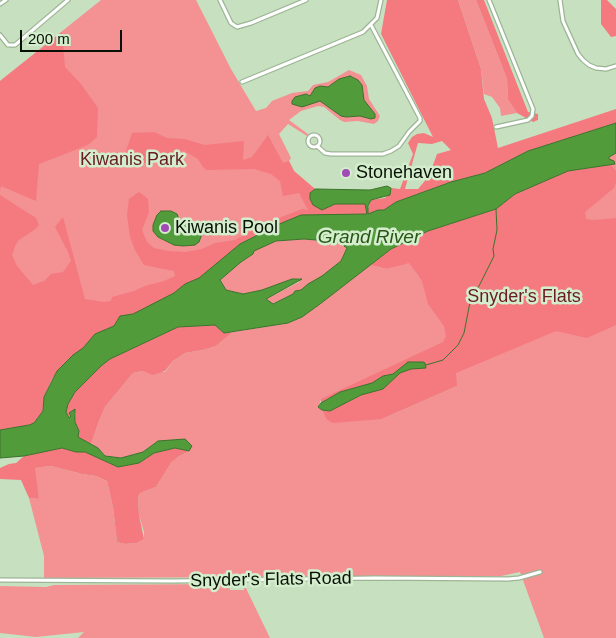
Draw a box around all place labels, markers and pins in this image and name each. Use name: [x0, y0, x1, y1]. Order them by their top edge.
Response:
place label: Stonehaven: [356, 162, 452, 184]
marker: Stonehaven: [340, 167, 352, 179]
place label: Kiwanis Pool: [175, 217, 278, 239]
marker: Kiwanis Pool: [159, 222, 171, 234]

